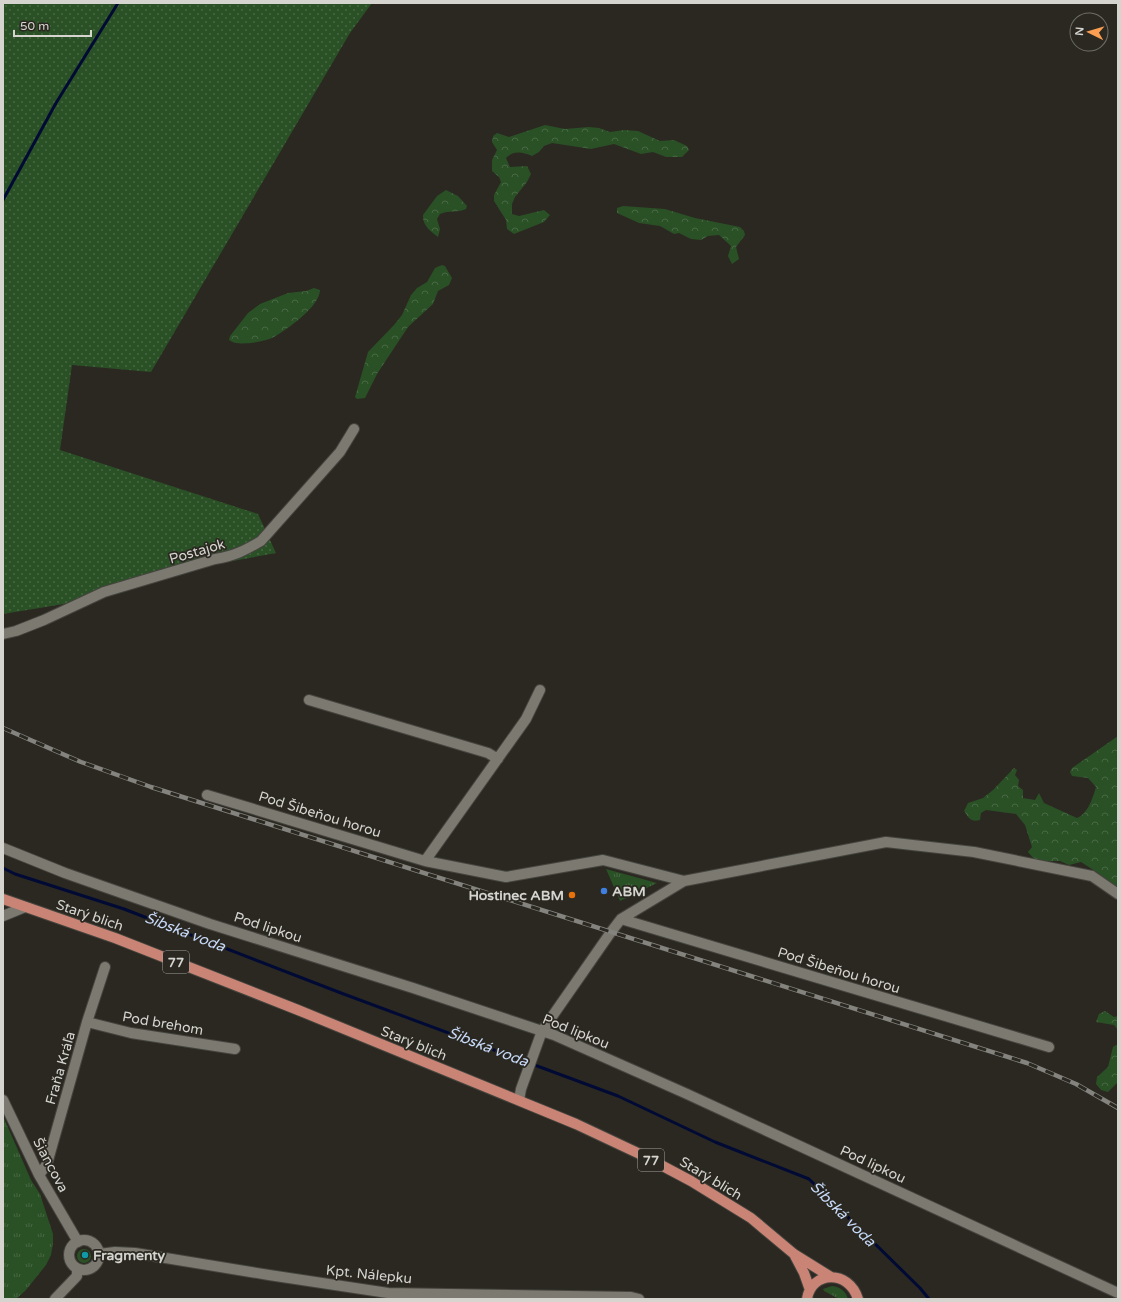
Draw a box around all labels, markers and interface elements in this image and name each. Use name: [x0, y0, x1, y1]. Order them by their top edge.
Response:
scale bar: [14, 12, 91, 38]
north arrow: [1069, 12, 1109, 52]
text: 50 m: [20, 19, 49, 33]
text: N: [1073, 26, 1086, 36]
street label: Postajok: [167, 535, 227, 568]
street label: Pod Šibeňou horou: [256, 788, 383, 841]
place label: ABM: [612, 883, 646, 900]
marker: ABM: [599, 886, 609, 896]
place label: Hostinec ABM: [468, 887, 564, 904]
marker: Hostinec ABM: [567, 890, 577, 900]
street label: Starý blich: [54, 896, 126, 935]
water label: Šibská voda: [142, 908, 228, 956]
street label: Pod lipkou: [232, 908, 304, 946]
street label: Pod Šibeňou horou: [775, 944, 902, 997]
road number: 77: [163, 951, 189, 973]
street label: Pod brehom: [121, 1008, 205, 1039]
street label: Pod lipkou: [540, 1010, 612, 1053]
street label: Starý blich: [378, 1022, 449, 1064]
water label: Šibská voda: [445, 1023, 531, 1071]
street label: Fraňa Kráľa: [42, 1030, 79, 1107]
street label: Šiancova: [29, 1135, 72, 1195]
street label: Pod lipkou: [837, 1142, 908, 1187]
road number: 77: [638, 1149, 664, 1171]
street label: Starý blich: [676, 1153, 745, 1204]
water label: Šibská voda: [807, 1178, 880, 1251]
place label: Fragmenty: [93, 1247, 166, 1264]
marker: Fragmenty: [80, 1250, 90, 1260]
street label: Kpt. Nálepku: [325, 1262, 413, 1287]

